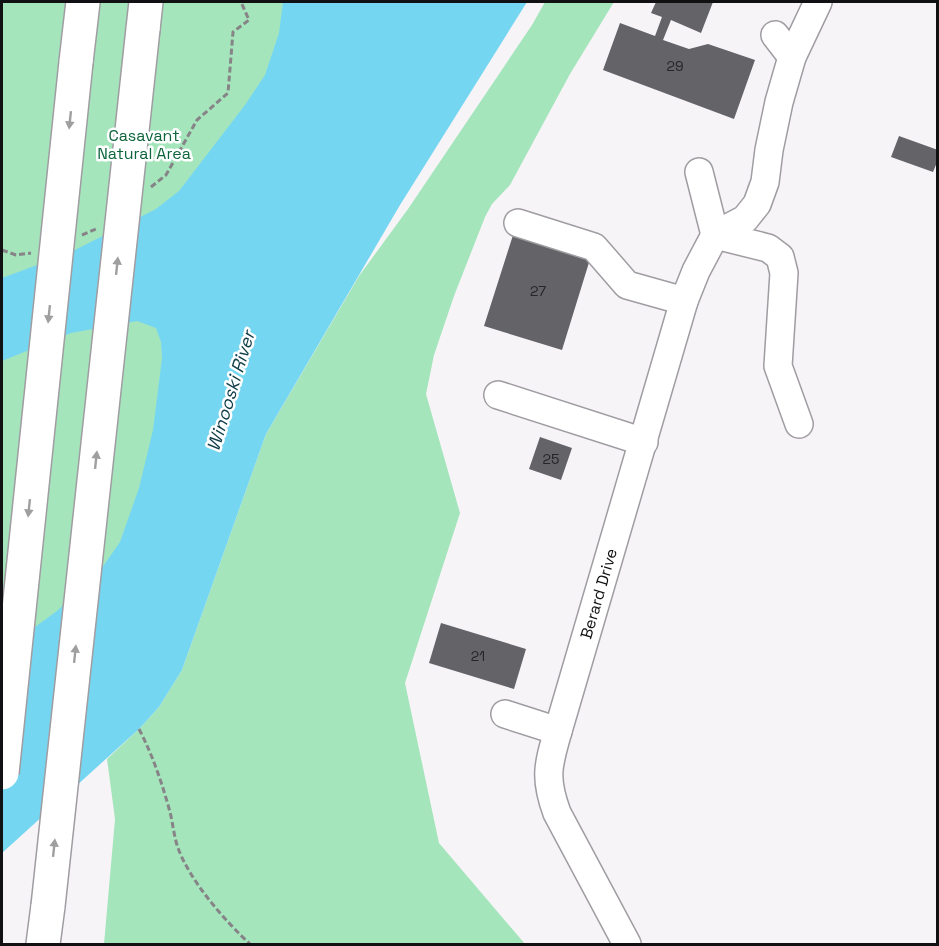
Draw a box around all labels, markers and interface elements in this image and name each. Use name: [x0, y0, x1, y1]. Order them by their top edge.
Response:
house number: 29: [667, 57, 683, 75]
one-way arrow: [65, 111, 74, 130]
park label: Casavant Natural Area: [97, 125, 191, 164]
one-way arrow: [112, 257, 122, 276]
house number: 27: [530, 282, 546, 300]
one-way arrow: [44, 305, 54, 324]
water label: Winooski River: [201, 326, 260, 454]
house number: 25: [543, 450, 559, 468]
one-way arrow: [91, 451, 101, 470]
one-way arrow: [24, 499, 34, 518]
street label: Berard Drive: [576, 546, 622, 641]
one-way arrow: [70, 645, 80, 664]
house number: 21: [471, 647, 485, 665]
one-way arrow: [49, 838, 59, 857]

